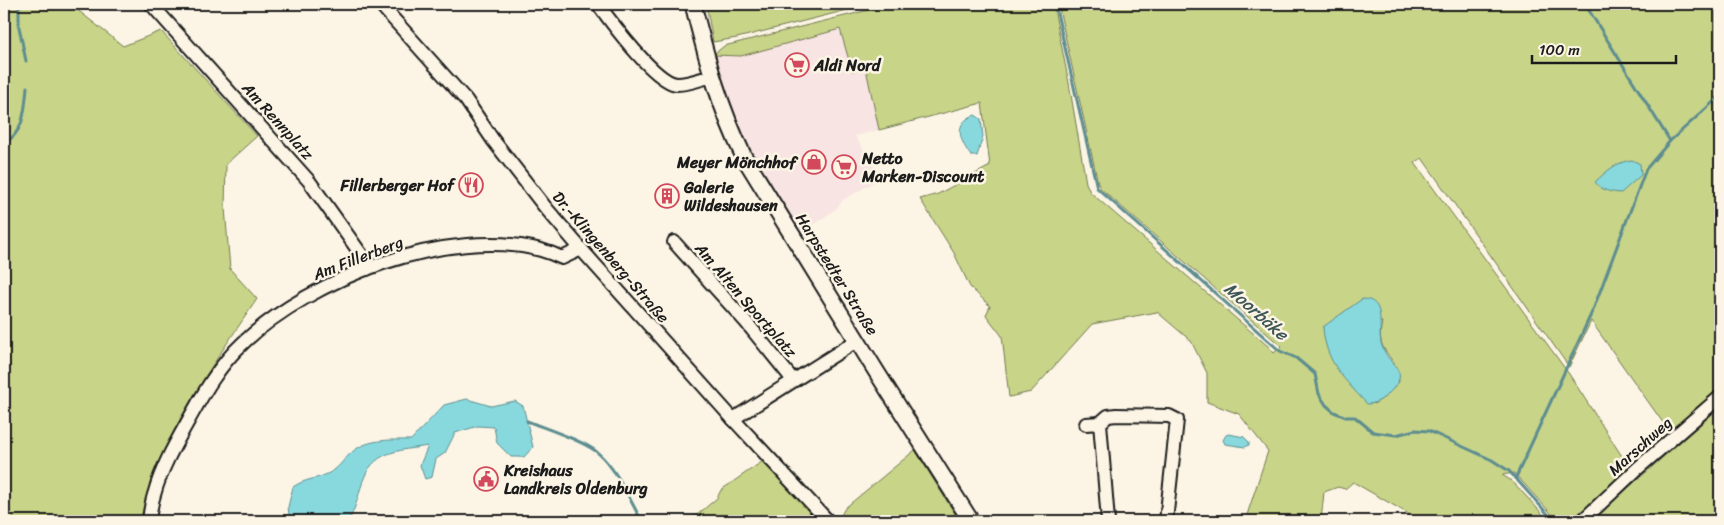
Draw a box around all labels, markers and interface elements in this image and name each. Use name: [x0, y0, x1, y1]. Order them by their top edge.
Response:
scale bar: [1532, 32, 1675, 64]
text: 100 m: [1539, 37, 1580, 63]
place label: Aldi Nord: [813, 51, 882, 80]
supermarket icon: Aldi Nord: [784, 52, 810, 78]
street label: Am Rennplatz: [234, 74, 322, 167]
place label: Netto Marken-Discount: [861, 144, 984, 191]
place label: Meyer Mönchhof: [676, 148, 799, 177]
shop icon: Meyer Mönchhof: [801, 149, 827, 175]
supermarket icon: Netto Marken-Discount: [831, 154, 857, 180]
place label: Fillerberger Hof: [339, 171, 456, 200]
restaurant icon: Fillerberger Hof: [458, 172, 484, 198]
place label: Galerie Wildeshausen: [683, 173, 778, 220]
building icon: Galerie Wildeshausen: [654, 183, 680, 209]
street label: Dr.-Klingenberg-Straße: [545, 184, 677, 330]
street label: Harpstedter Straße: [788, 207, 886, 341]
street label: Am Fillerberg: [308, 227, 407, 289]
street label: Am Alten Sportplatz: [687, 235, 805, 365]
water label: Moorbäke: [1216, 274, 1297, 350]
street label: Marschweg: [1601, 409, 1679, 483]
place label: Kreishaus Landkreis Oldenburg: [503, 456, 649, 503]
public building icon: Kreishaus Landkreis Oldenburg: [473, 466, 499, 492]

